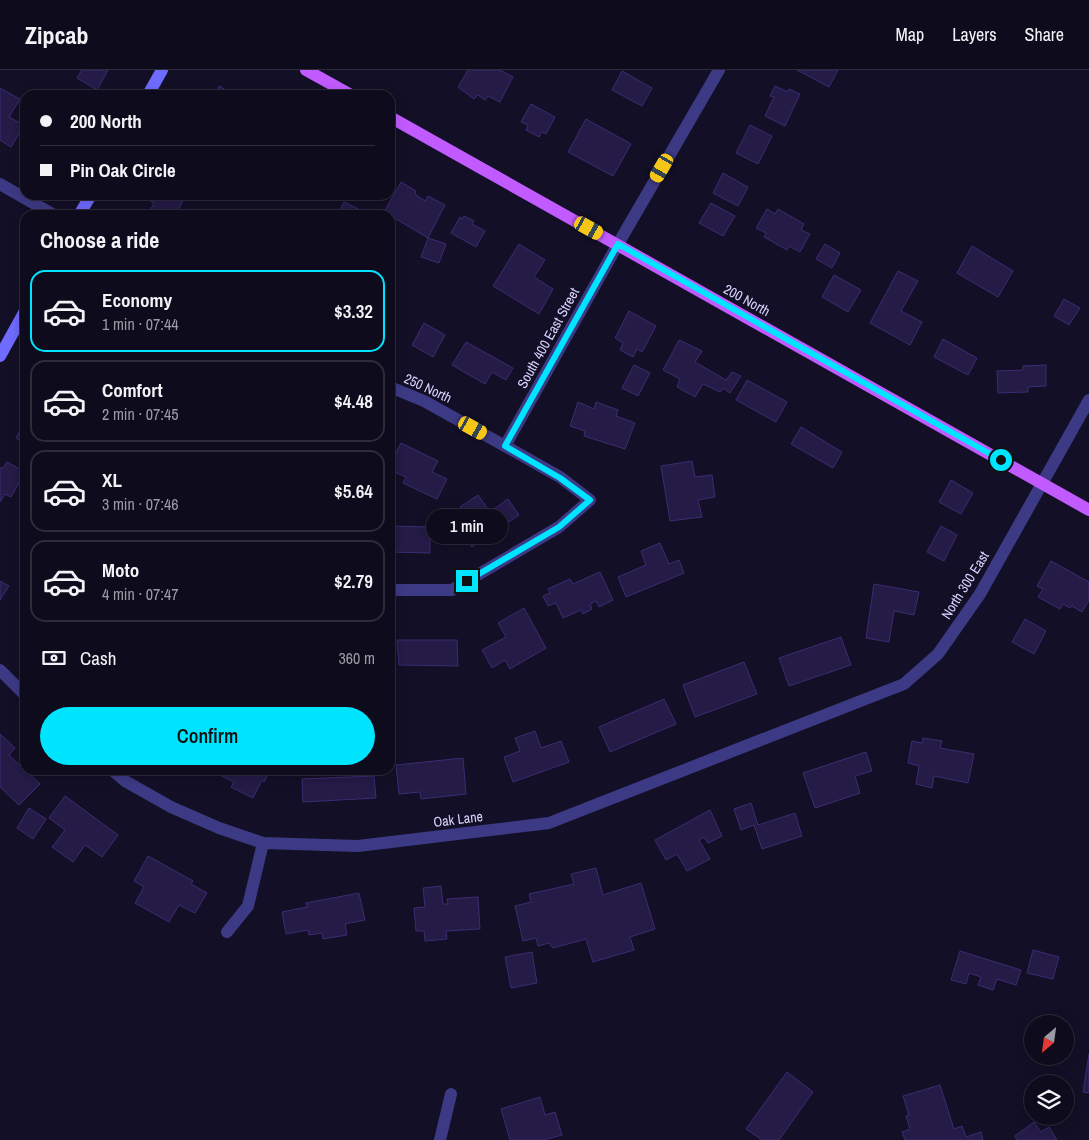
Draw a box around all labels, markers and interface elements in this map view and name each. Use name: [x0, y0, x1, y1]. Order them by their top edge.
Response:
text: Zipcab: [25, 19, 88, 51]
text: Map: [896, 22, 924, 47]
text: Layers: [952, 22, 997, 47]
text: Share: [1025, 22, 1064, 47]
text: 200 North: [70, 108, 142, 134]
car: [648, 151, 675, 185]
text: Pin Oak Circle: [70, 157, 176, 183]
car: [572, 214, 605, 242]
text: Choose a ride: [40, 225, 159, 255]
street label: 200 North: [721, 280, 773, 320]
street label: South 400 East Street: [513, 285, 583, 391]
text: Economy: [102, 287, 172, 313]
icon: car: [42, 289, 87, 334]
text: $3.32: [334, 298, 373, 324]
text: 1 min · 07:44: [102, 313, 179, 335]
street label: 250 North: [401, 369, 455, 407]
text: Comfort: [102, 377, 163, 403]
icon: car: [42, 379, 87, 424]
text: $4.48: [334, 388, 373, 414]
text: 2 min · 07:45: [102, 403, 179, 425]
car: [456, 414, 489, 442]
route start: [990, 449, 1012, 471]
text: XL: [102, 467, 122, 493]
icon: car: [42, 469, 87, 514]
text: $5.64: [334, 478, 373, 504]
text: 3 min · 07:46: [102, 493, 179, 515]
callout: 1 min: [426, 508, 508, 544]
text: 1 min: [450, 515, 484, 537]
street label: North 300 East: [937, 548, 993, 622]
text: Moto: [102, 557, 139, 583]
icon: car: [42, 559, 87, 604]
text: $2.79: [334, 568, 373, 594]
route end: [456, 570, 478, 592]
text: 4 min · 07:47: [102, 583, 179, 605]
icon: cash: [40, 644, 68, 672]
text: Cash: [80, 645, 116, 671]
text: 360 m: [339, 647, 375, 669]
button: Confirm: [40, 707, 375, 765]
street label: Oak Lane: [432, 807, 484, 831]
north arrow: [1024, 1015, 1074, 1065]
map controls: [1024, 1015, 1074, 1125]
button: layers: [1024, 1075, 1074, 1125]

